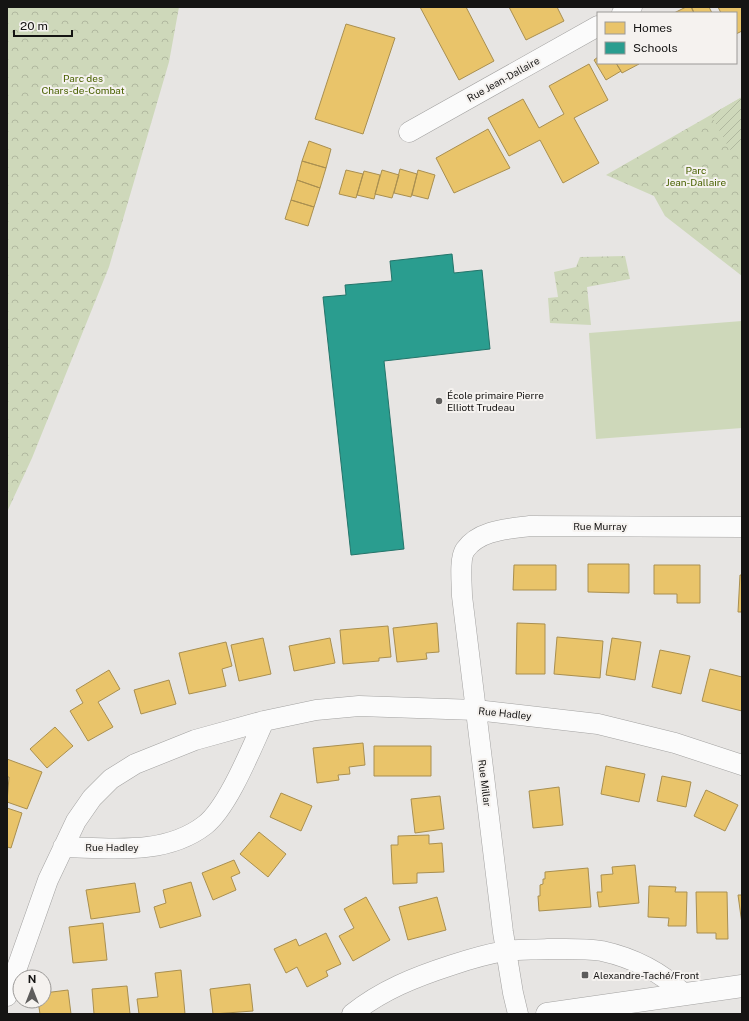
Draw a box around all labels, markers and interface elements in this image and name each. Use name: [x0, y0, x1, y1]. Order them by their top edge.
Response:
scale bar: [14, 12, 72, 38]
legend: [597, 12, 737, 64]
text: 20 m: [20, 19, 48, 33]
text: Homes: [633, 21, 672, 35]
text: Schools: [633, 41, 678, 55]
street label: Rue Jean-Dallaire: [465, 54, 542, 104]
park label: Parc des Chars-de-Combat: [41, 72, 125, 96]
park label: Parc Jean-Dallaire: [666, 164, 727, 188]
place label: École primaire Pierre Elliott Trudeau: [447, 389, 544, 413]
marker: École primaire Pierre Elliott Trudeau: [434, 396, 444, 406]
street label: Rue Murray: [573, 520, 627, 532]
street label: Rue Hadley: [478, 704, 533, 722]
street label: Rue Millar: [476, 759, 494, 807]
street label: Rue Hadley: [85, 841, 139, 853]
north arrow: [12, 969, 52, 1009]
place label: Alexandre-Taché/Front: [593, 969, 699, 981]
marker: Alexandre-Taché/Front: [580, 970, 590, 980]
text: N: [28, 973, 36, 985]

